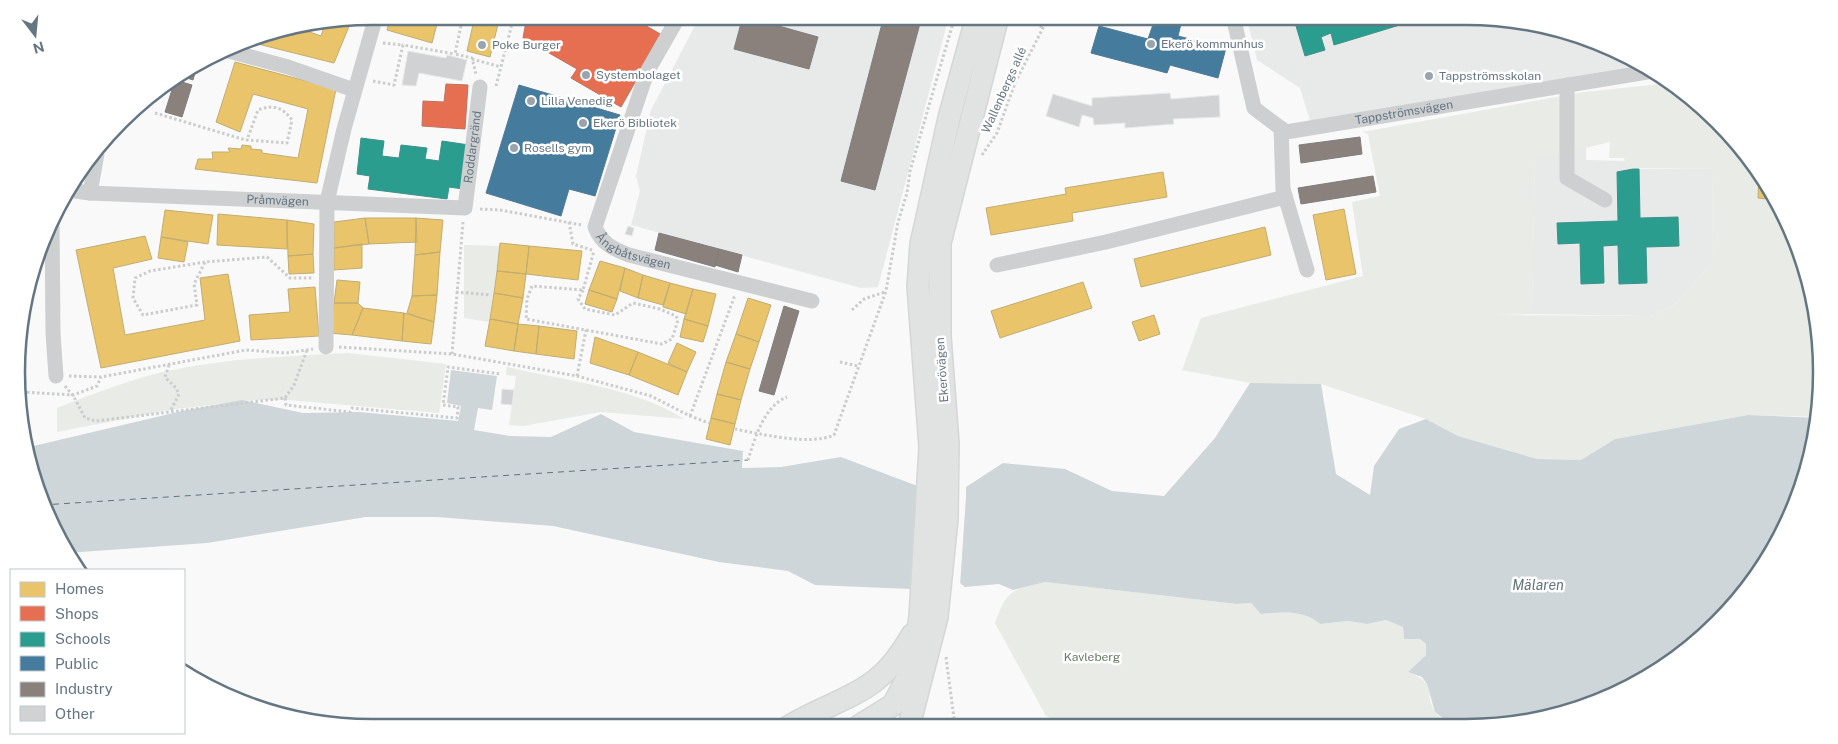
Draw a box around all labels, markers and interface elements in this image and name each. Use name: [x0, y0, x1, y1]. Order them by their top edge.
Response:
north arrow: [10, 10, 60, 60]
place label: Ekerö kommunhus: [1161, 37, 1264, 51]
text: N: [31, 38, 46, 57]
place label: Poke Burger: [492, 38, 561, 52]
marker: Ekerö kommunhus: [1145, 38, 1157, 50]
marker: Poke Burger: [476, 39, 488, 51]
street label: Wallenbergs allé: [979, 45, 1029, 135]
place label: Systembolaget: [596, 68, 681, 82]
marker: Systembolaget: [580, 69, 592, 81]
place label: Tappströmsskolan: [1439, 69, 1541, 83]
marker: Tappströmsskolan: [1423, 70, 1435, 82]
place label: Lilla Venedig: [541, 94, 613, 108]
marker: Lilla Venedig: [525, 95, 537, 107]
street label: Tappströmsvägen: [1354, 97, 1454, 127]
street label: Roddargränd: [461, 110, 484, 184]
place label: Ekerö Bibliotek: [593, 116, 677, 130]
marker: Ekerö Bibliotek: [577, 117, 589, 129]
place label: Rosells gym: [524, 141, 592, 155]
marker: Rosells gym: [508, 142, 520, 154]
street label: Pråmvägen: [246, 192, 309, 209]
street label: Ångbåtsvägen: [593, 230, 672, 272]
street label: Ekerövägen: [933, 337, 951, 403]
legend: [10, 569, 185, 734]
water label: Mälaren: [1512, 577, 1564, 593]
text: Homes: [55, 580, 104, 597]
text: Shops: [55, 605, 99, 622]
text: Schools: [55, 630, 111, 647]
park label: Kavleberg: [1064, 650, 1120, 664]
text: Public: [55, 655, 99, 672]
text: Industry: [55, 680, 113, 697]
text: Other: [55, 705, 95, 722]

